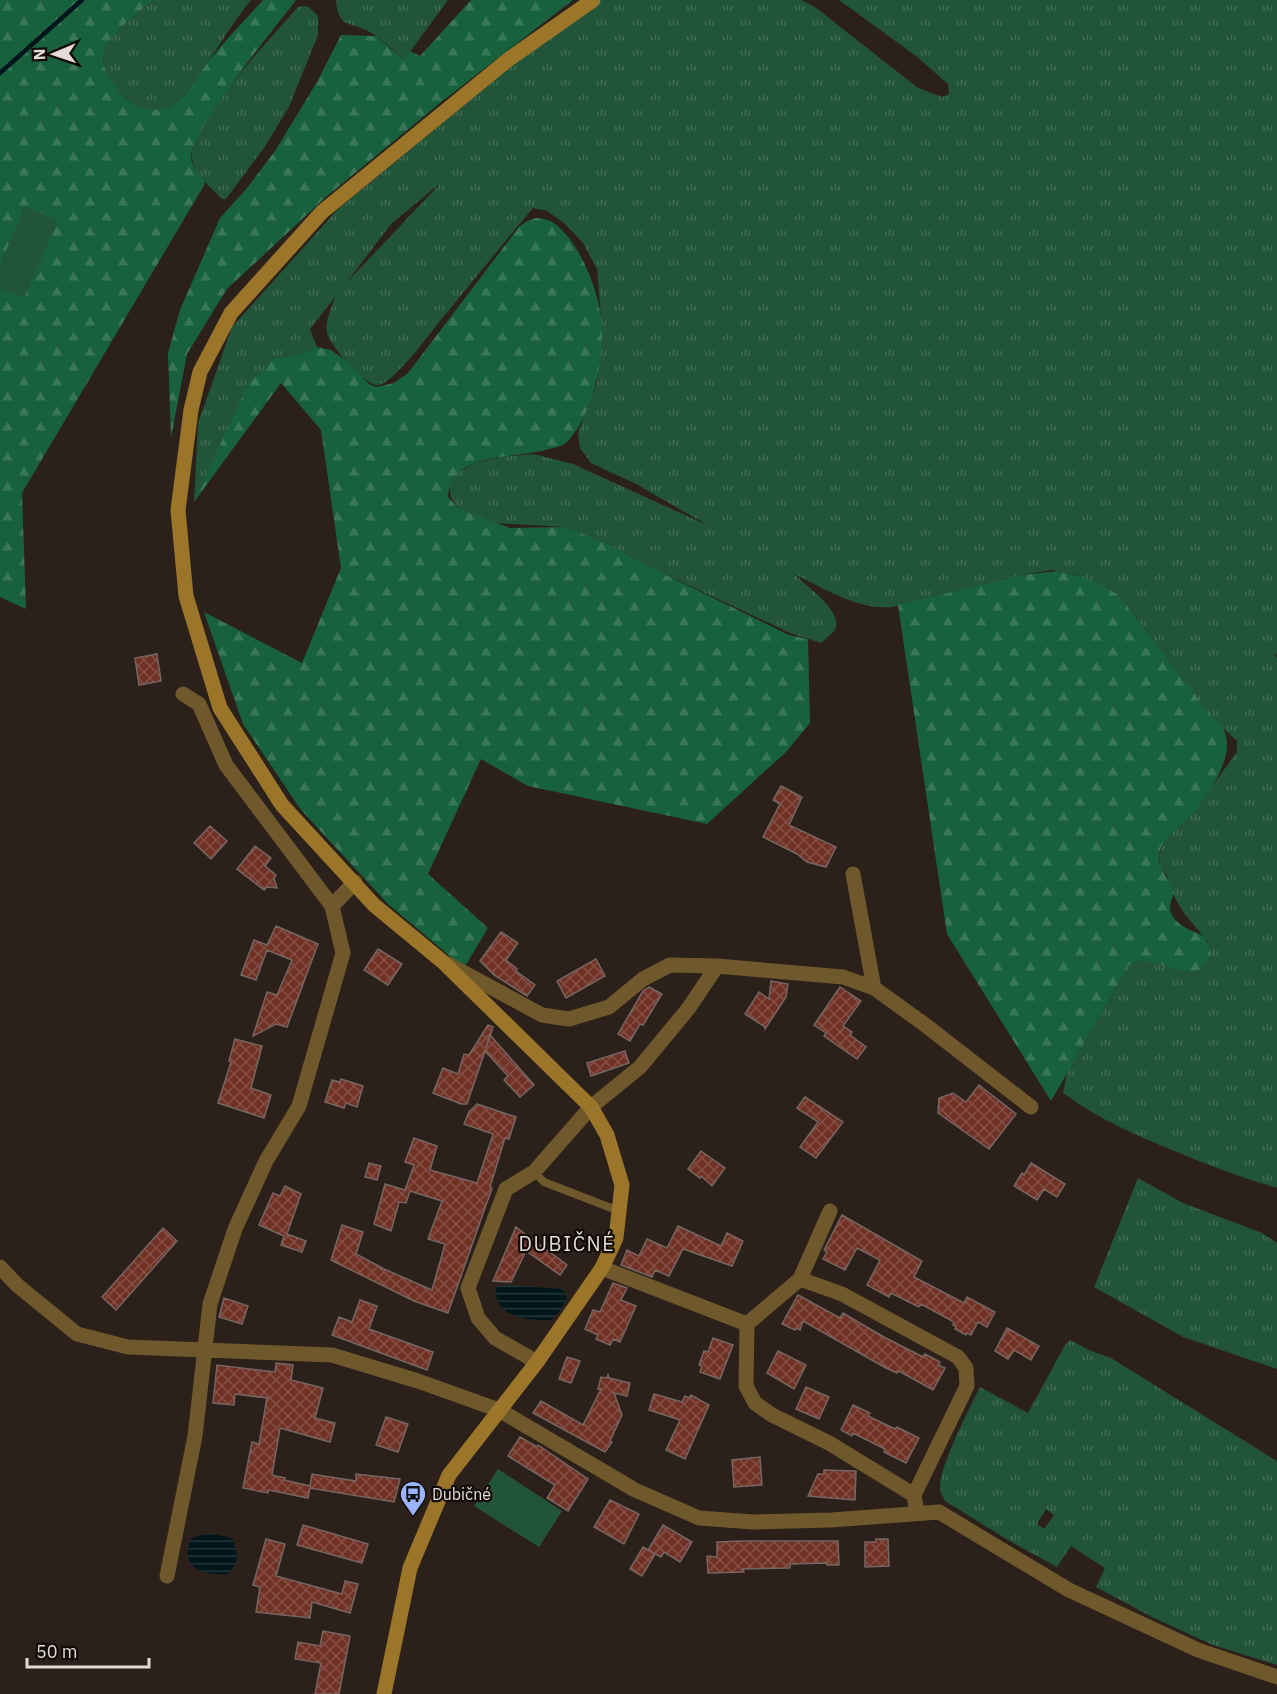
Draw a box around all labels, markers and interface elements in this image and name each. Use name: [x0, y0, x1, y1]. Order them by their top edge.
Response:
north arrow: [24, 24, 84, 84]
text: N: [29, 48, 49, 61]
district label: DUBIČNÉ: [519, 1230, 615, 1257]
bus stop icon: Dubičné: [398, 1479, 428, 1517]
place label: Dubičné: [432, 1484, 491, 1504]
scale bar: [27, 1631, 148, 1669]
text: 50 m: [36, 1640, 78, 1663]

